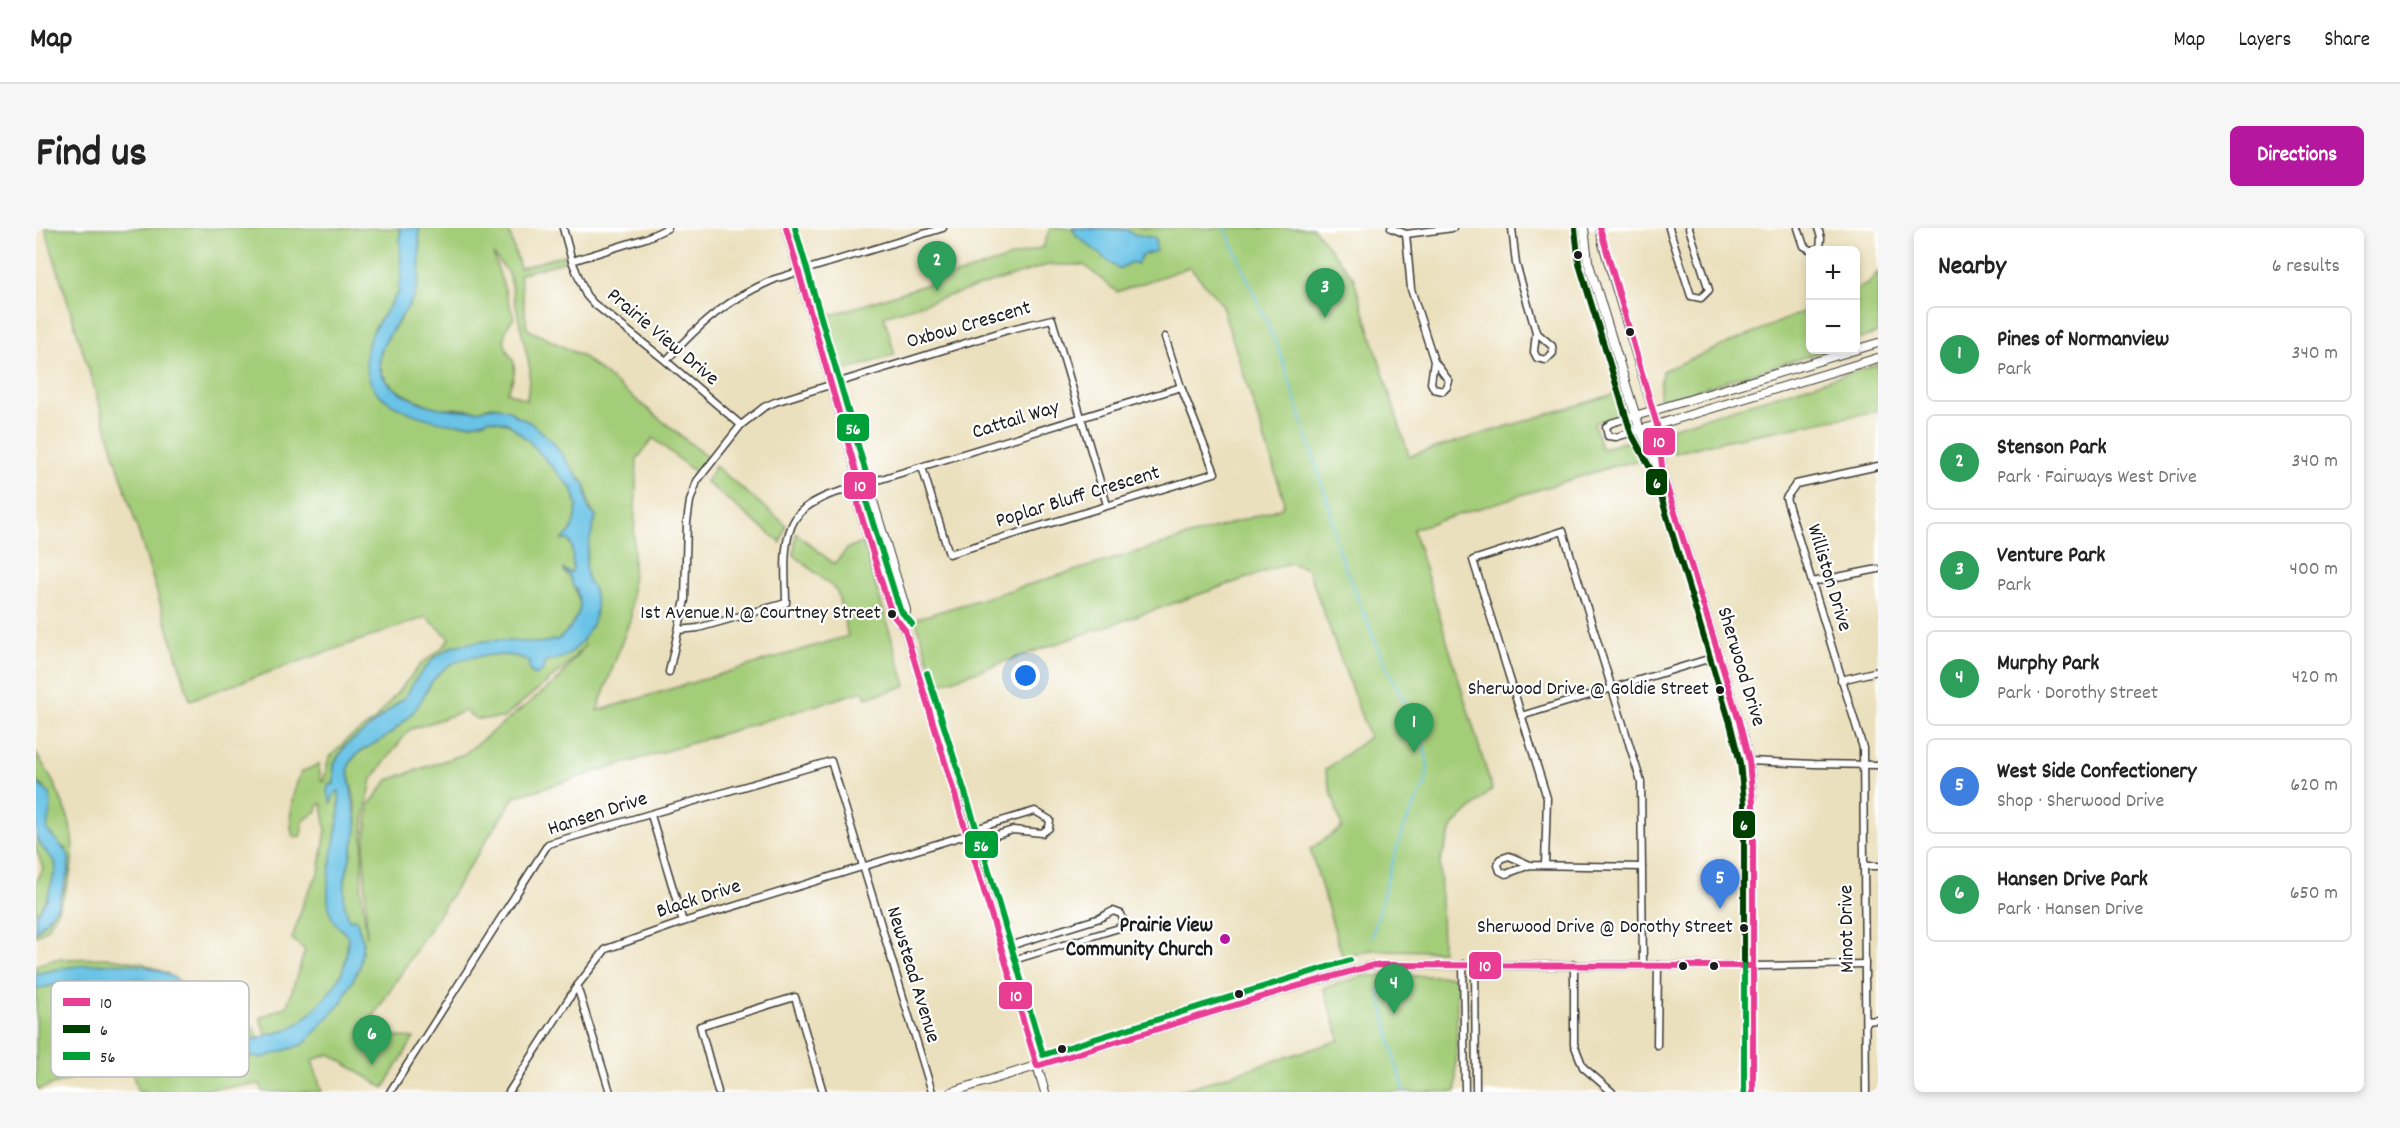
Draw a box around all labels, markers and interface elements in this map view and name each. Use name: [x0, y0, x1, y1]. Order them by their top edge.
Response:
text: Map: [30, 21, 72, 61]
text: Map: [2174, 26, 2205, 56]
text: Layers: [2238, 26, 2291, 56]
text: Share: [2324, 26, 2370, 56]
text: Find us: [36, 126, 147, 186]
button: Directions: [2230, 126, 2364, 186]
pin: 2: [918, 242, 956, 291]
map controls: [1806, 246, 1860, 354]
button: +: [1806, 246, 1860, 300]
unlabelled marker: [1572, 249, 1584, 261]
text: Nearby: [1938, 249, 2006, 286]
text: 6 results: [2272, 253, 2340, 281]
pin: 3: [1306, 268, 1344, 318]
street label: Prairie View Drive: [599, 282, 725, 394]
street label: Oxbow Crescent: [903, 294, 1035, 358]
button: −: [1806, 300, 1860, 354]
text: Pines of Normanview: [1997, 325, 2169, 356]
unlabelled marker: [1624, 326, 1636, 338]
text: 1: [1957, 340, 1962, 368]
text: 340 m: [2292, 340, 2338, 368]
text: Park: [1997, 356, 2031, 384]
street label: Cattail Way: [969, 393, 1064, 448]
line badge: 56: [836, 413, 870, 442]
text: 56: [845, 419, 861, 442]
line badge: 10: [1642, 427, 1676, 456]
text: 10: [1653, 432, 1665, 455]
text: Stenson Park: [1997, 433, 2106, 464]
text: 2: [1955, 448, 1964, 476]
text: 340 m: [2292, 448, 2338, 476]
street label: Poplar Bluff Crescent: [992, 459, 1164, 537]
text: Park · Fairways West Drive: [1997, 464, 2197, 492]
line badge: 6: [1645, 468, 1668, 496]
line badge: 10: [843, 471, 877, 500]
text: 6: [1653, 473, 1661, 496]
text: 10: [854, 476, 866, 499]
street label: Williston Drive: [1797, 521, 1859, 635]
text: Venture Park: [1997, 541, 2105, 572]
text: 3: [1955, 556, 1964, 584]
text: 400 m: [2290, 556, 2338, 584]
text: Park: [1997, 572, 2031, 600]
place label: 1st Avenue N @ Courtney Street: [640, 600, 881, 628]
street label: Sherwood Drive: [1708, 604, 1772, 730]
marker: 1st Avenue N @ Courtney Street: [886, 608, 898, 620]
text: Murphy Park: [1997, 649, 2099, 680]
your location: [1011, 661, 1040, 690]
text: 4: [1955, 664, 1964, 692]
text: 420 m: [2292, 664, 2338, 692]
place label: Sherwood Drive @ Goldie Street: [1468, 676, 1709, 704]
text: Park · Dorothy Street: [1997, 680, 2158, 708]
marker: Sherwood Drive @ Goldie Street: [1714, 684, 1726, 696]
pin: 1: [1394, 704, 1434, 753]
text: West Side Confectionery: [1997, 757, 2196, 788]
text: 5: [1955, 772, 1964, 800]
text: 620 m: [2290, 772, 2338, 800]
street label: Hansen Drive: [544, 785, 652, 845]
text: Shop · Sherwood Drive: [1997, 788, 2164, 816]
line badge: 6: [1732, 810, 1756, 839]
text: 6: [1740, 815, 1748, 838]
line badge: 56: [964, 830, 999, 859]
text: 56: [973, 836, 989, 859]
pin: 5: [1700, 860, 1740, 909]
text: Hansen Drive Park: [1997, 865, 2148, 896]
street label: Black Drive: [653, 872, 745, 928]
text: 6: [1955, 880, 1964, 908]
text: 650 m: [2290, 880, 2338, 908]
street label: Minot Drive: [1832, 885, 1864, 973]
text: Park · Hansen Drive: [1997, 896, 2143, 924]
street label: Newstead Avenue: [877, 903, 947, 1047]
place label: Prairie View Community Church: [1066, 912, 1213, 966]
place label: Sherwood Drive @ Dorothy Street: [1477, 914, 1733, 942]
marker: Sherwood Drive @ Dorothy Street: [1738, 922, 1750, 934]
marker: Prairie View Community Church: [1218, 932, 1232, 946]
line badge: 10: [1468, 951, 1502, 980]
text: 10: [1479, 956, 1491, 979]
unlabelled marker: [1677, 960, 1689, 972]
unlabelled marker: [1708, 960, 1720, 972]
pin: 4: [1374, 964, 1414, 1014]
legend: [51, 981, 249, 1077]
line badge: 10: [998, 981, 1033, 1010]
text: 10: [1010, 986, 1022, 1009]
unlabelled marker: [1233, 988, 1245, 1000]
text: 10: [100, 993, 112, 1016]
pin: 6: [352, 1016, 392, 1065]
text: 6: [100, 1020, 108, 1043]
unlabelled marker: [1056, 1043, 1068, 1055]
text: 56: [100, 1047, 115, 1070]

